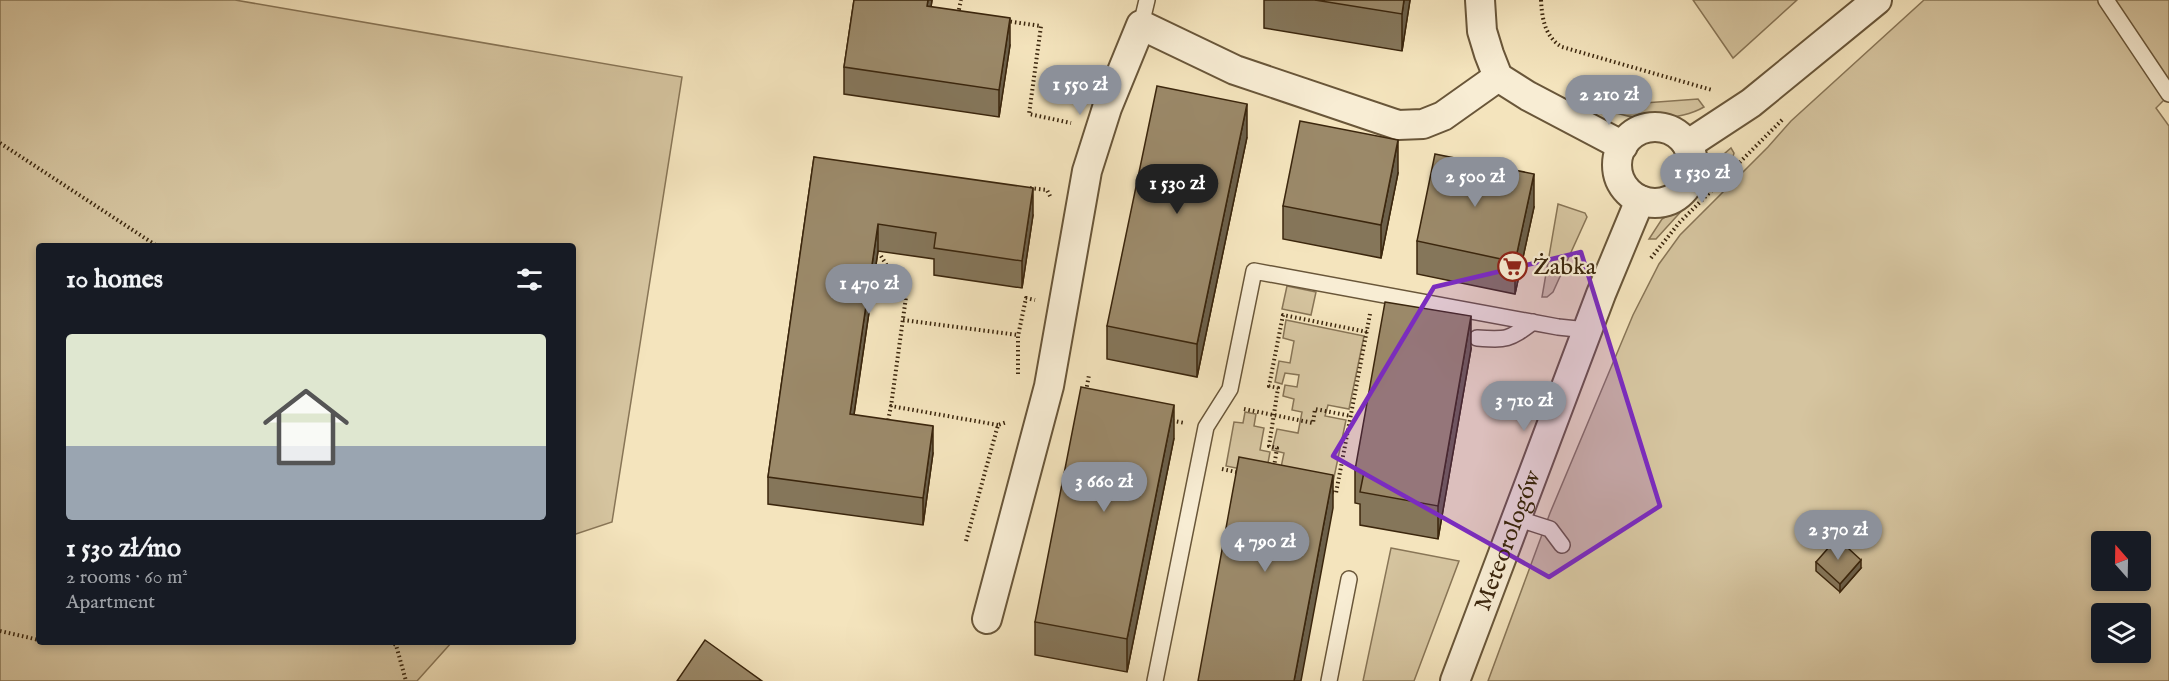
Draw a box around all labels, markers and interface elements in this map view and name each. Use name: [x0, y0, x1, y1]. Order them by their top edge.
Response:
pin: 1 550 zł: [1018, 65, 1142, 116]
text: 1 550 zł: [1052, 72, 1108, 97]
pin: 2 210 zł: [1547, 75, 1671, 126]
text: 2 210 zł: [1579, 82, 1639, 107]
pin: 1 530 zł: [1640, 153, 1764, 204]
pin: 2 500 zł: [1413, 157, 1537, 208]
text: 1 530 zł: [1674, 160, 1730, 185]
pin: 1 530 zł: [1115, 164, 1239, 215]
text: 2 500 zł: [1445, 164, 1505, 189]
text: 1 530 zł: [1149, 171, 1205, 196]
supermarket icon: Żabka: [1496, 251, 1528, 283]
place label: Żabka: [1533, 252, 1597, 283]
text: 10 homes: [66, 263, 163, 296]
icon: filters: [513, 263, 546, 296]
pin: 1 470 zł: [807, 264, 931, 315]
text: 1 470 zł: [839, 271, 899, 296]
icon: home: [252, 373, 360, 481]
pin: 3 710 zł: [1462, 381, 1586, 432]
text: 3 710 zł: [1495, 388, 1553, 413]
pin: 3 660 zł: [1042, 462, 1166, 513]
street label: Meteorologów: [1467, 465, 1549, 615]
text: 3 660 zł: [1075, 469, 1133, 494]
pin: 2 370 zł: [1776, 510, 1900, 561]
text: 2 370 zł: [1808, 517, 1868, 542]
pin: 4 790 zł: [1203, 522, 1327, 573]
text: 4 790 zł: [1234, 529, 1296, 554]
north arrow: [2091, 531, 2151, 591]
map controls: [2091, 531, 2151, 663]
text: 1 530 zł/mo: [66, 532, 181, 565]
text: 2 rooms · 60 m²: [66, 565, 188, 590]
text: Apartment: [66, 590, 155, 615]
button: layers: [2091, 603, 2151, 663]

